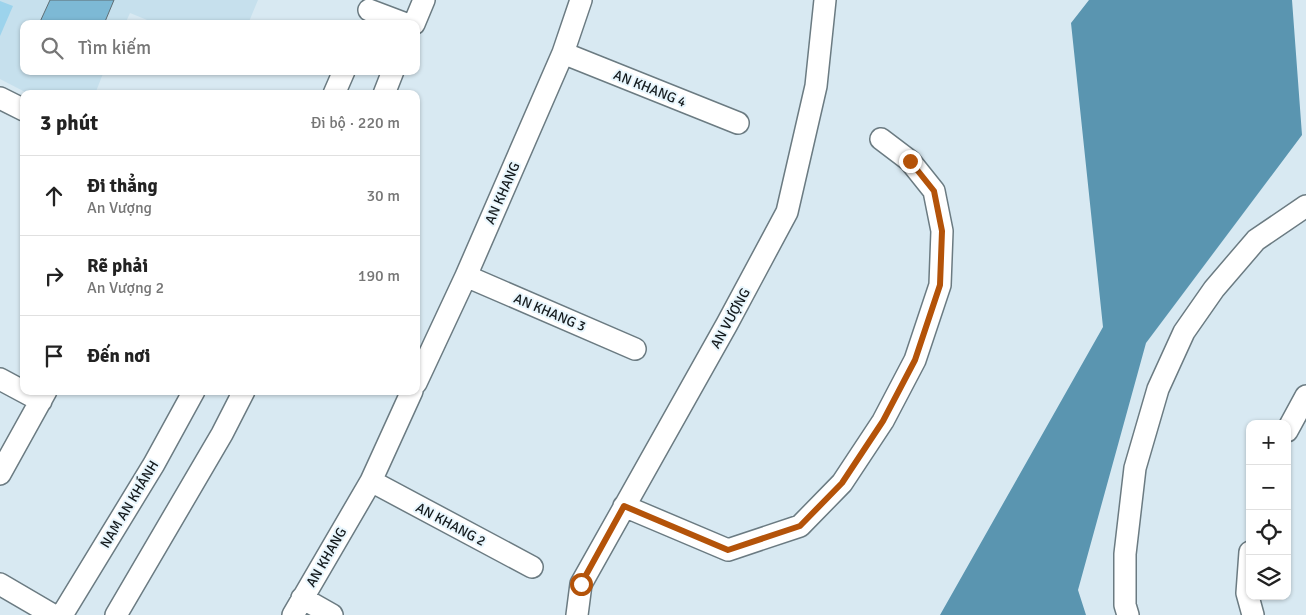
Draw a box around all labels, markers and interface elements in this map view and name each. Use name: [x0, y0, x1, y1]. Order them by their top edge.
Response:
search box: [20, 20, 420, 75]
icon: search: [38, 34, 66, 62]
text: Tìm kiếm: [78, 36, 151, 60]
street label: AN KHANG 4: [611, 66, 689, 111]
text: 3 phút: [40, 110, 98, 136]
text: Đi bộ · 220 m: [311, 113, 400, 133]
route end: [899, 150, 922, 173]
street label: AN KHANG: [481, 160, 524, 227]
text: Đi thẳng: [87, 174, 158, 198]
icon: ahead: [40, 182, 68, 210]
text: 30 m: [366, 186, 400, 206]
text: An Vượng: [87, 198, 152, 218]
text: Rẽ phải: [87, 254, 148, 278]
icon: right: [40, 262, 68, 290]
text: 190 m: [358, 266, 400, 286]
text: An Vượng 2: [87, 278, 164, 298]
street label: AN VƯỢNG: [707, 285, 754, 351]
street label: AN KHANG 3: [511, 290, 588, 335]
icon: arrive: [40, 342, 68, 370]
text: Đến nơi: [87, 344, 150, 368]
map controls: [1246, 420, 1291, 600]
button: +: [1246, 420, 1291, 465]
street label: NAM AN KHÁNH: [97, 457, 162, 551]
button: −: [1246, 465, 1291, 510]
street label: AN KHANG 2: [413, 499, 489, 550]
button: locate: [1246, 510, 1291, 555]
street label: AN KHANG: [303, 524, 350, 590]
button: layers: [1246, 555, 1291, 600]
route start: [570, 573, 593, 596]

